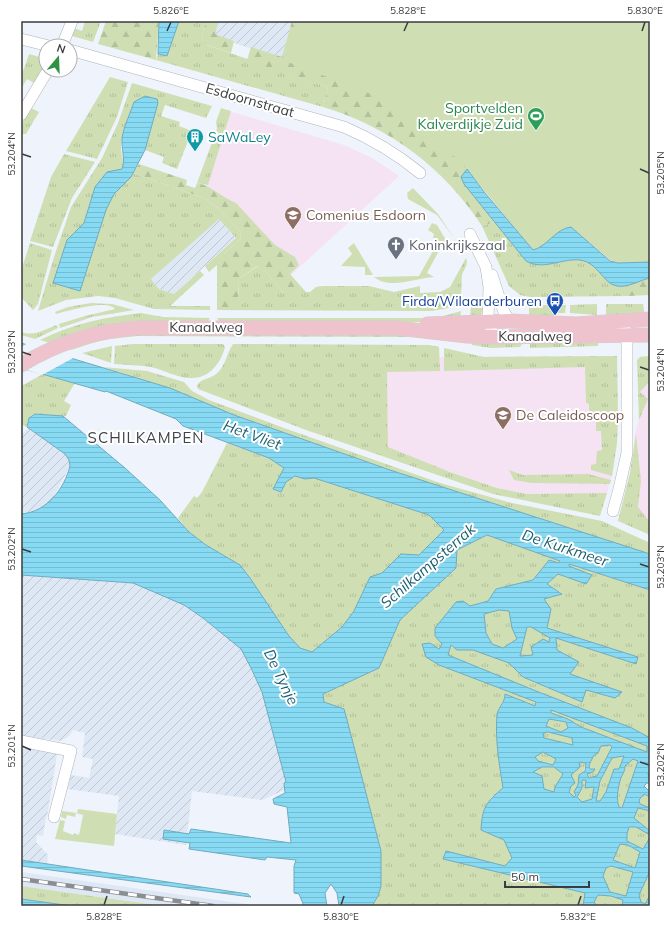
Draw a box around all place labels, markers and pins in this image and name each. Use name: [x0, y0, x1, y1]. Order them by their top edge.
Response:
place label: Sportvelden Kalverdijkje Zuid: [418, 99, 523, 133]
sports icon: Sportvelden Kalverdijkje Zuid: [526, 106, 546, 131]
building icon: SaWaLey: [185, 127, 205, 152]
place label: SaWaLey: [208, 128, 271, 146]
school or university icon: Comenius Esdoorn: [283, 205, 303, 230]
place label: Comenius Esdoorn: [306, 206, 426, 224]
church icon: Koninkrijkszaal: [386, 235, 406, 260]
place label: Koninkrijkszaal: [409, 236, 506, 254]
bus stop icon: Firda/Wilaarderburen: [545, 291, 565, 316]
place label: Firda/Wilaarderburen: [402, 292, 542, 310]
school or university icon: De Caleidoscoop: [493, 405, 513, 430]
place label: De Caleidoscoop: [516, 406, 624, 424]

